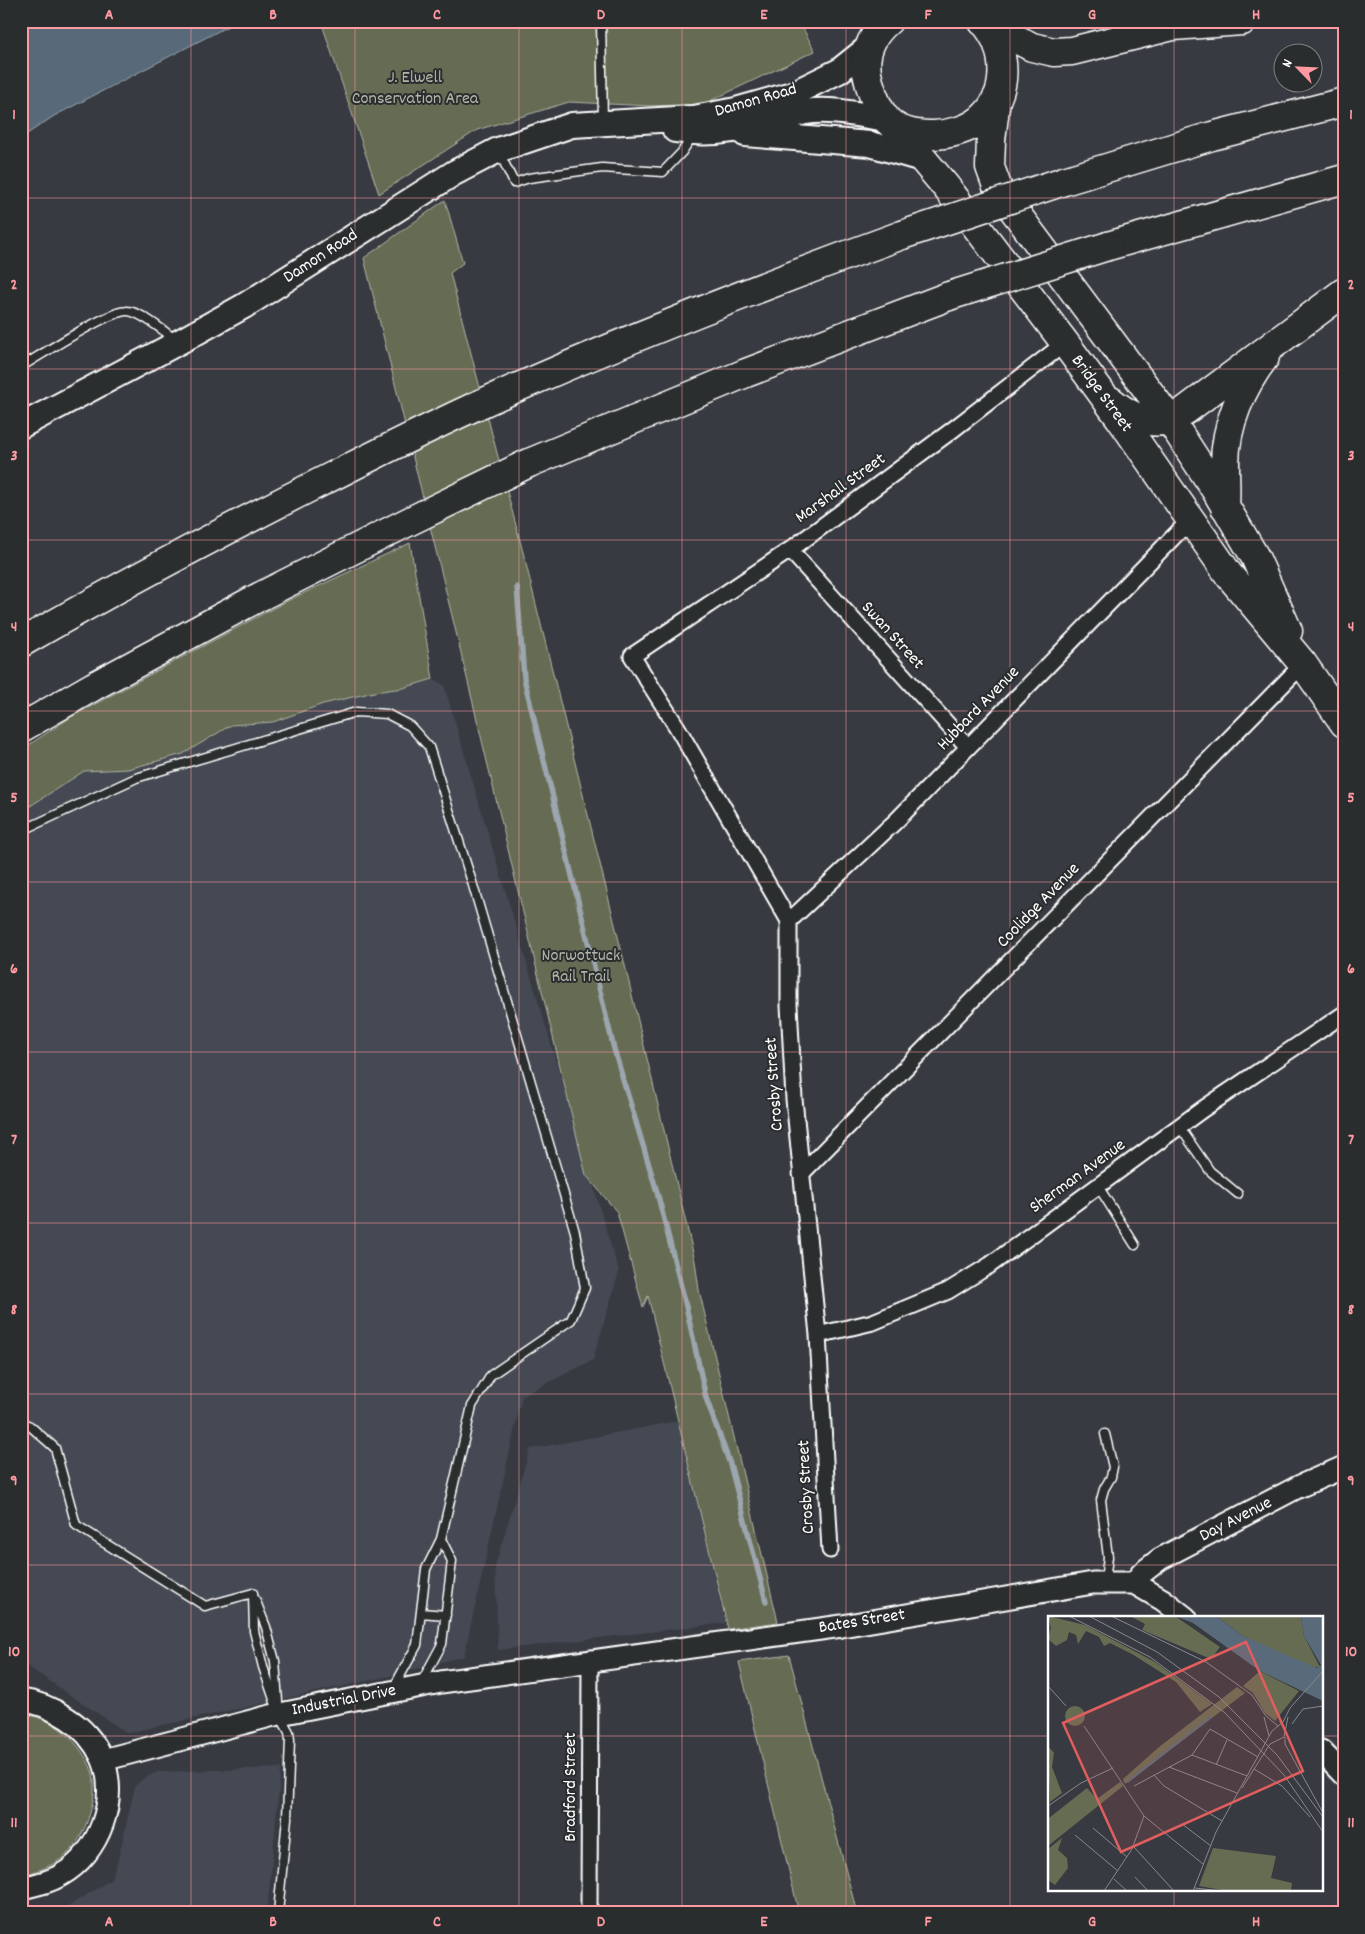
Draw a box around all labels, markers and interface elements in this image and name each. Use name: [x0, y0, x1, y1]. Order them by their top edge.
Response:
text: A: [105, 4, 114, 27]
text: B: [269, 4, 277, 27]
text: C: [433, 4, 441, 27]
text: D: [597, 4, 606, 27]
text: E: [760, 4, 768, 27]
text: F: [924, 4, 932, 27]
text: G: [1088, 4, 1096, 27]
text: H: [1252, 4, 1260, 27]
north arrow: [1272, 42, 1322, 92]
text: N: [1277, 56, 1299, 71]
park label: J. Elwell Conservation Area: [352, 66, 479, 112]
street label: Damon Road: [712, 77, 800, 125]
text: 1: [12, 104, 16, 127]
text: 1: [1349, 104, 1353, 127]
street label: Damon Road: [279, 224, 363, 290]
text: 2: [11, 274, 18, 297]
text: 2: [1348, 274, 1355, 297]
street label: Bridge Street: [1064, 350, 1138, 438]
text: 3: [10, 445, 18, 468]
text: 3: [1347, 445, 1355, 468]
street label: Marshall Street: [791, 447, 892, 530]
street label: Swan Street: [855, 596, 930, 676]
text: 4: [11, 616, 17, 639]
text: 4: [1348, 616, 1354, 639]
street label: Hubbard Avenue: [932, 661, 1026, 757]
text: 5: [10, 787, 18, 810]
text: 5: [1347, 787, 1355, 810]
street label: Coolidge Avenue: [992, 858, 1086, 954]
park label: Norwottuck Rail Trail: [542, 944, 620, 990]
text: 6: [10, 958, 18, 981]
text: 6: [1347, 958, 1355, 981]
street label: Crosby Street: [759, 1036, 791, 1132]
text: 7: [11, 1129, 17, 1152]
text: 7: [1348, 1129, 1354, 1152]
street label: Sherman Avenue: [1025, 1134, 1131, 1220]
text: 8: [11, 1299, 18, 1322]
text: 8: [1348, 1299, 1355, 1322]
street label: Crosby Street: [792, 1439, 822, 1535]
text: 9: [10, 1470, 18, 1493]
text: 9: [1347, 1470, 1355, 1493]
street label: Day Avenue: [1195, 1491, 1277, 1549]
street label: Bates Street: [817, 1603, 907, 1641]
inset map: [1048, 1616, 1322, 1892]
text: 10: [8, 1641, 20, 1664]
text: 10: [1345, 1641, 1357, 1664]
street label: Industrial Drive: [290, 1679, 398, 1723]
street label: Bradford Street: [559, 1732, 584, 1842]
text: 11: [10, 1812, 18, 1835]
text: 11: [1347, 1812, 1355, 1835]
text: A: [105, 1911, 114, 1934]
text: B: [269, 1911, 277, 1934]
text: C: [433, 1911, 441, 1934]
text: D: [597, 1911, 606, 1934]
text: E: [760, 1911, 768, 1934]
text: F: [924, 1911, 932, 1934]
text: G: [1088, 1911, 1096, 1934]
text: H: [1252, 1911, 1260, 1934]

